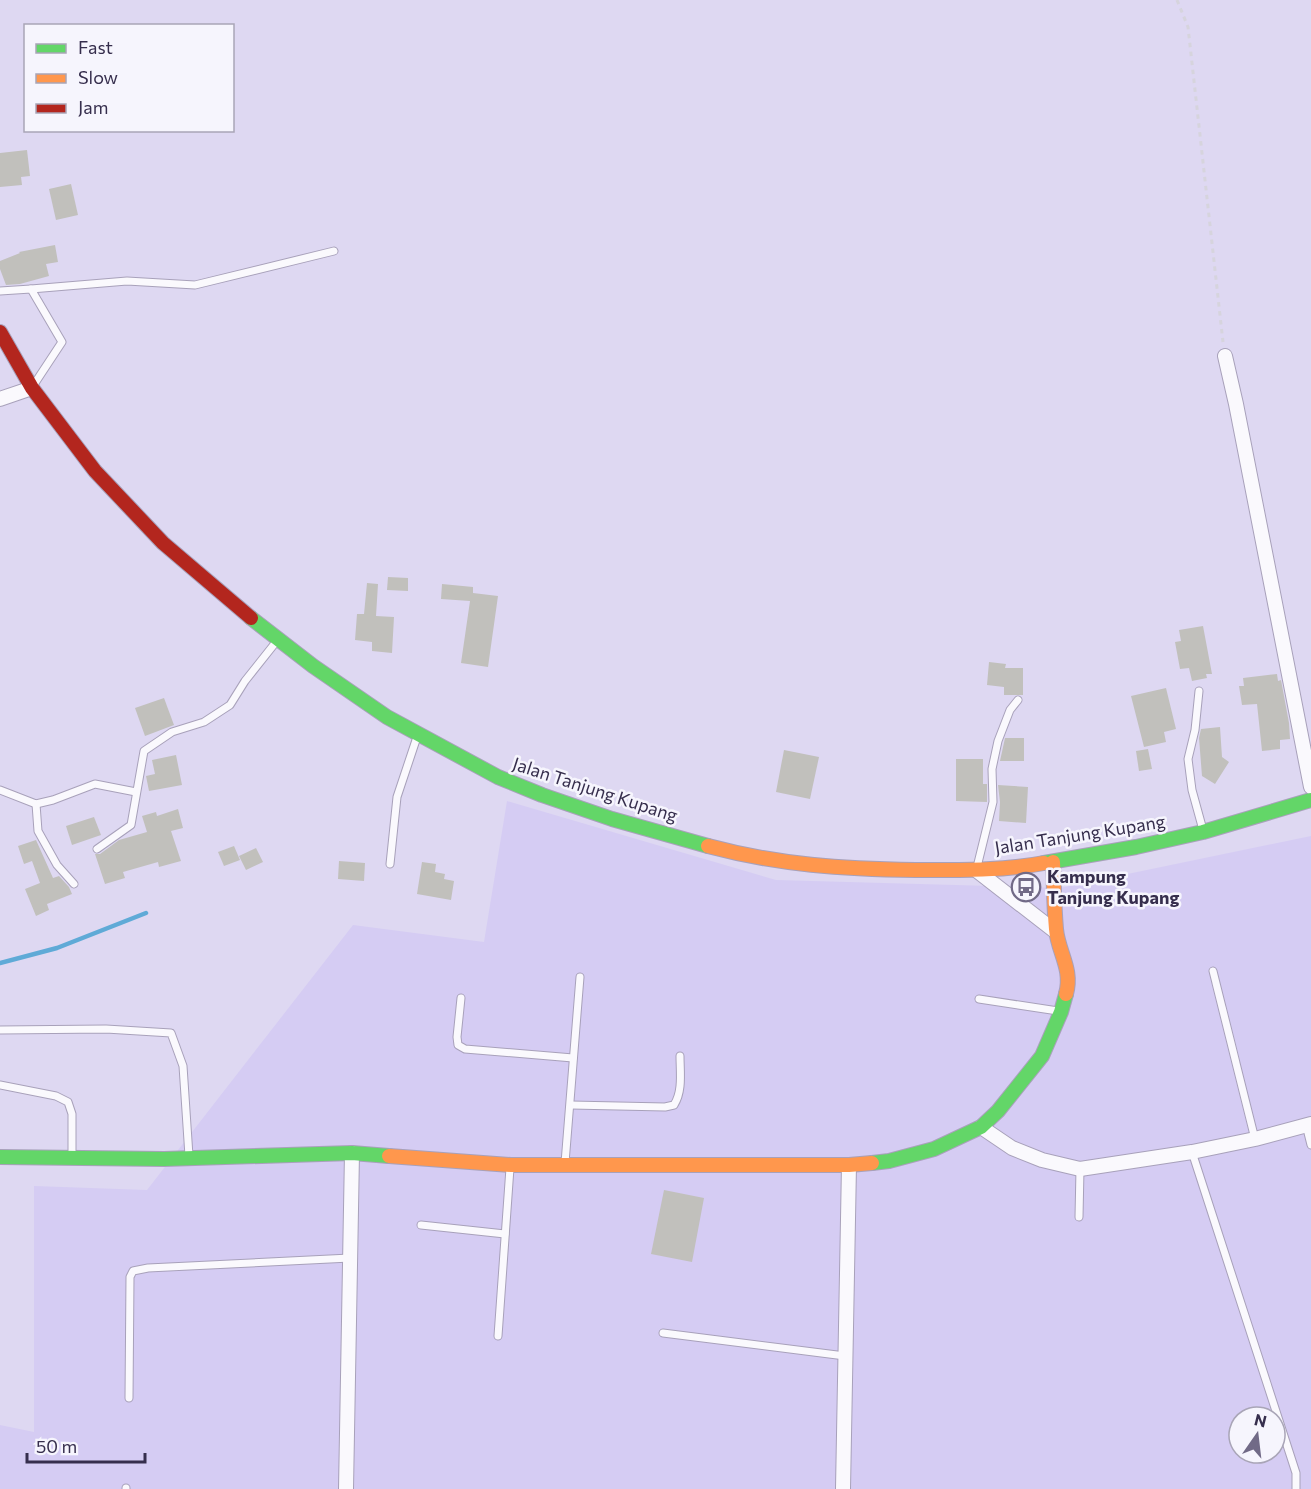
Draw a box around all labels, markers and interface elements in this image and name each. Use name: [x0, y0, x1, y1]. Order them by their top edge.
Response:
legend: [24, 24, 234, 132]
text: Fast: [78, 36, 113, 58]
text: Slow: [78, 66, 118, 88]
text: Jam: [78, 96, 108, 118]
street label: Jalan Tanjung Kupang: [510, 752, 681, 826]
street label: Jalan Tanjung Kupang: [993, 810, 1167, 858]
place label: Kampung Tanjung Kupang: [1047, 865, 1179, 908]
bus stop icon: Kampung Tanjung Kupang: [1010, 871, 1042, 903]
north arrow: [1227, 1405, 1287, 1465]
text: N: [1253, 1409, 1269, 1431]
scale bar: [27, 1426, 146, 1464]
text: 50 m: [36, 1435, 77, 1457]

